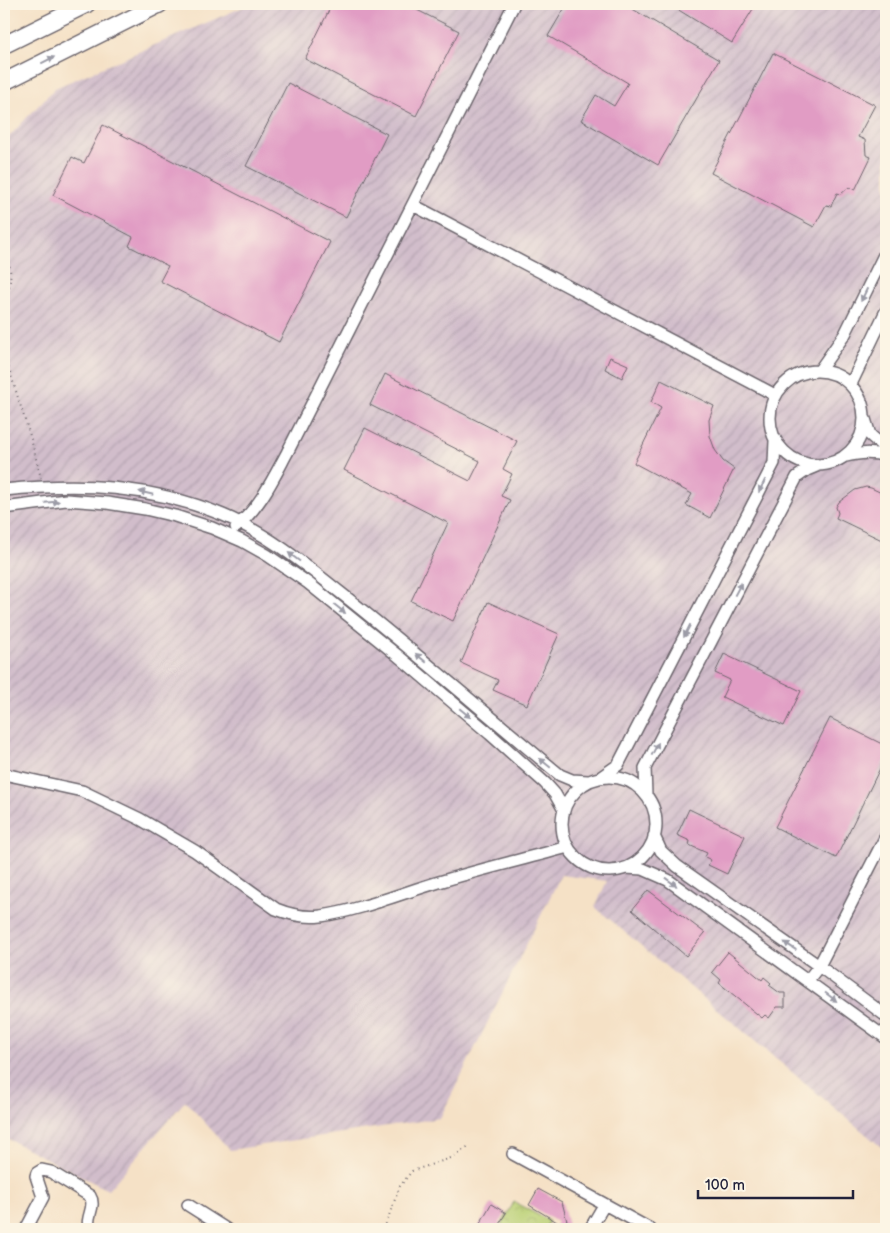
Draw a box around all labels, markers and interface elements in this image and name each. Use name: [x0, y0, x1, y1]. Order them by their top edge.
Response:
one-way arrow: [41, 56, 55, 64]
one-way arrow: [860, 288, 868, 302]
one-way arrow: [758, 479, 766, 494]
one-way arrow: [139, 488, 154, 496]
one-way arrow: [44, 497, 60, 505]
one-way arrow: [288, 551, 301, 562]
one-way arrow: [734, 583, 743, 596]
one-way arrow: [334, 604, 347, 615]
one-way arrow: [683, 624, 691, 638]
one-way arrow: [415, 653, 428, 664]
one-way arrow: [459, 707, 471, 719]
one-way arrow: [651, 741, 659, 756]
one-way arrow: [539, 758, 551, 769]
one-way arrow: [664, 877, 677, 887]
one-way arrow: [783, 941, 797, 951]
one-way arrow: [824, 992, 838, 1002]
scale bar: [698, 1168, 852, 1200]
text: 100 m: [705, 1176, 745, 1195]

